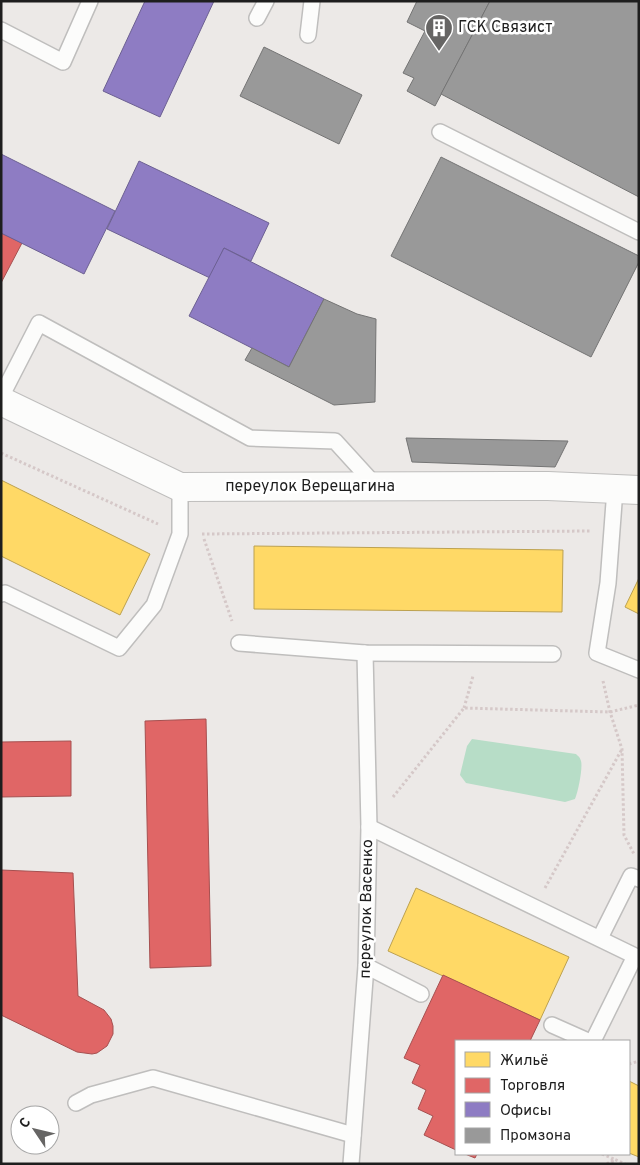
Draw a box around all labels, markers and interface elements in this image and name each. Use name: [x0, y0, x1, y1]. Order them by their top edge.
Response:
building icon: ГСК Связист: [424, 13, 454, 52]
place label: ГСК Связист: [458, 18, 552, 38]
street label: переулок Верещагина: [225, 477, 395, 497]
street label: переулок Васенко: [356, 839, 378, 979]
legend: [455, 1040, 630, 1155]
text: Жильё: [500, 1052, 548, 1071]
text: Торговля: [500, 1077, 565, 1096]
text: Офисы: [500, 1102, 551, 1121]
north arrow: [10, 1105, 60, 1155]
text: С: [16, 1115, 35, 1132]
text: Промзона: [500, 1127, 571, 1146]

